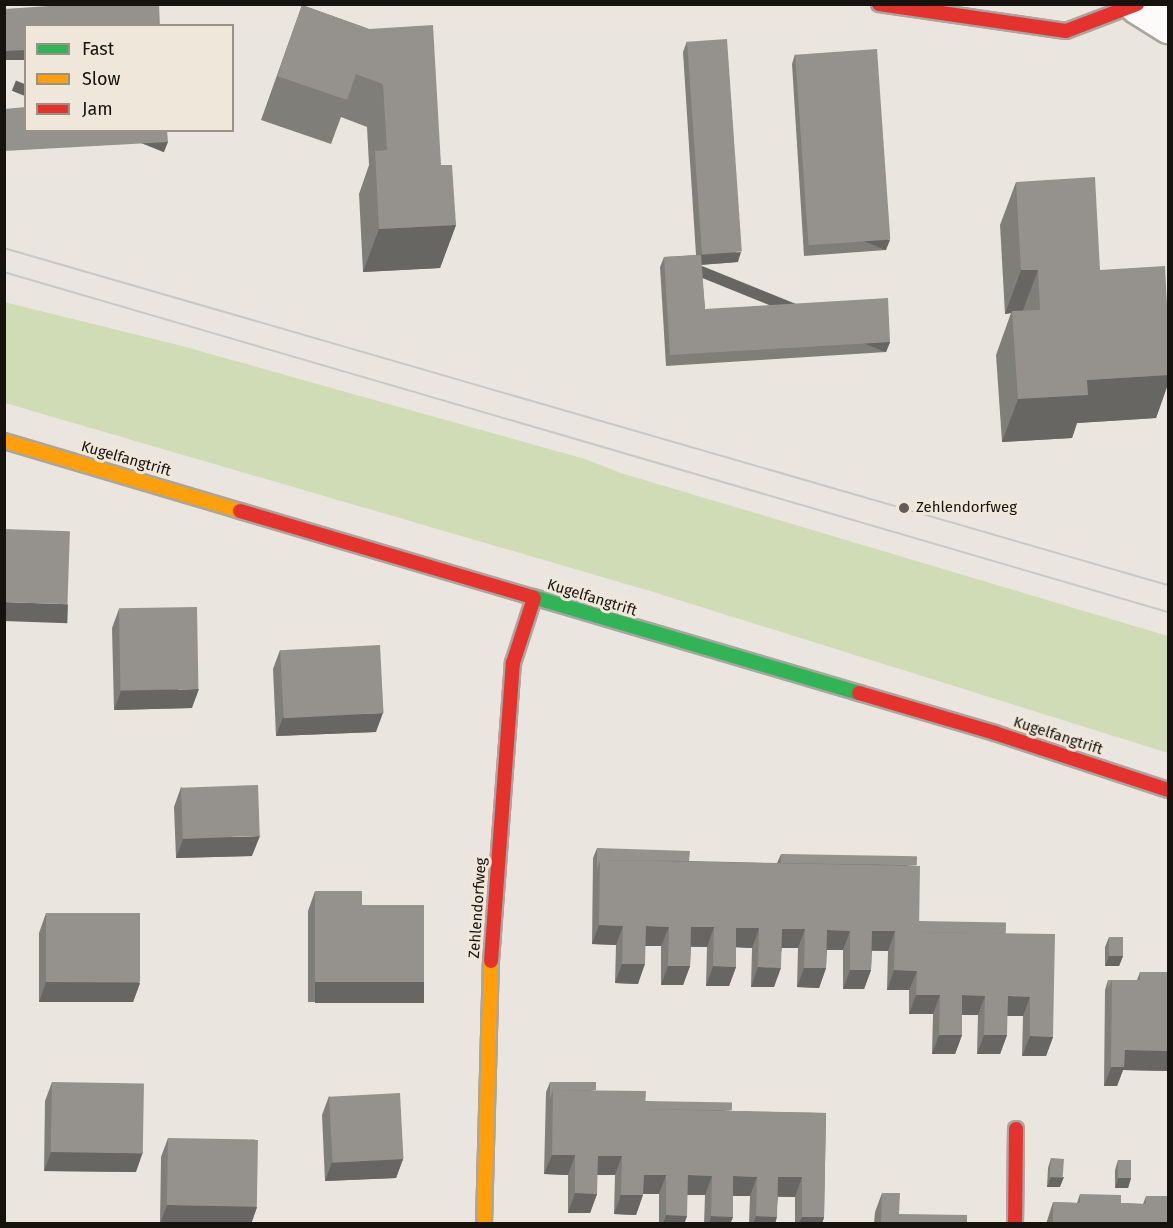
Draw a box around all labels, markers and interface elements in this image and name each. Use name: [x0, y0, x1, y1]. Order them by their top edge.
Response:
legend: [24, 24, 234, 132]
text: Fast: [82, 38, 114, 60]
text: Slow: [82, 68, 120, 90]
text: Jam: [82, 98, 113, 120]
street label: Kugelfangtrift: [79, 438, 173, 480]
place label: Zehlendorfweg: [916, 499, 1017, 517]
marker: Zehlendorfweg: [897, 501, 911, 515]
street label: Kugelfangtrift: [545, 576, 639, 620]
street label: Kugelfangtrift: [1011, 713, 1105, 759]
street label: Zehlendorfweg: [465, 857, 491, 959]

